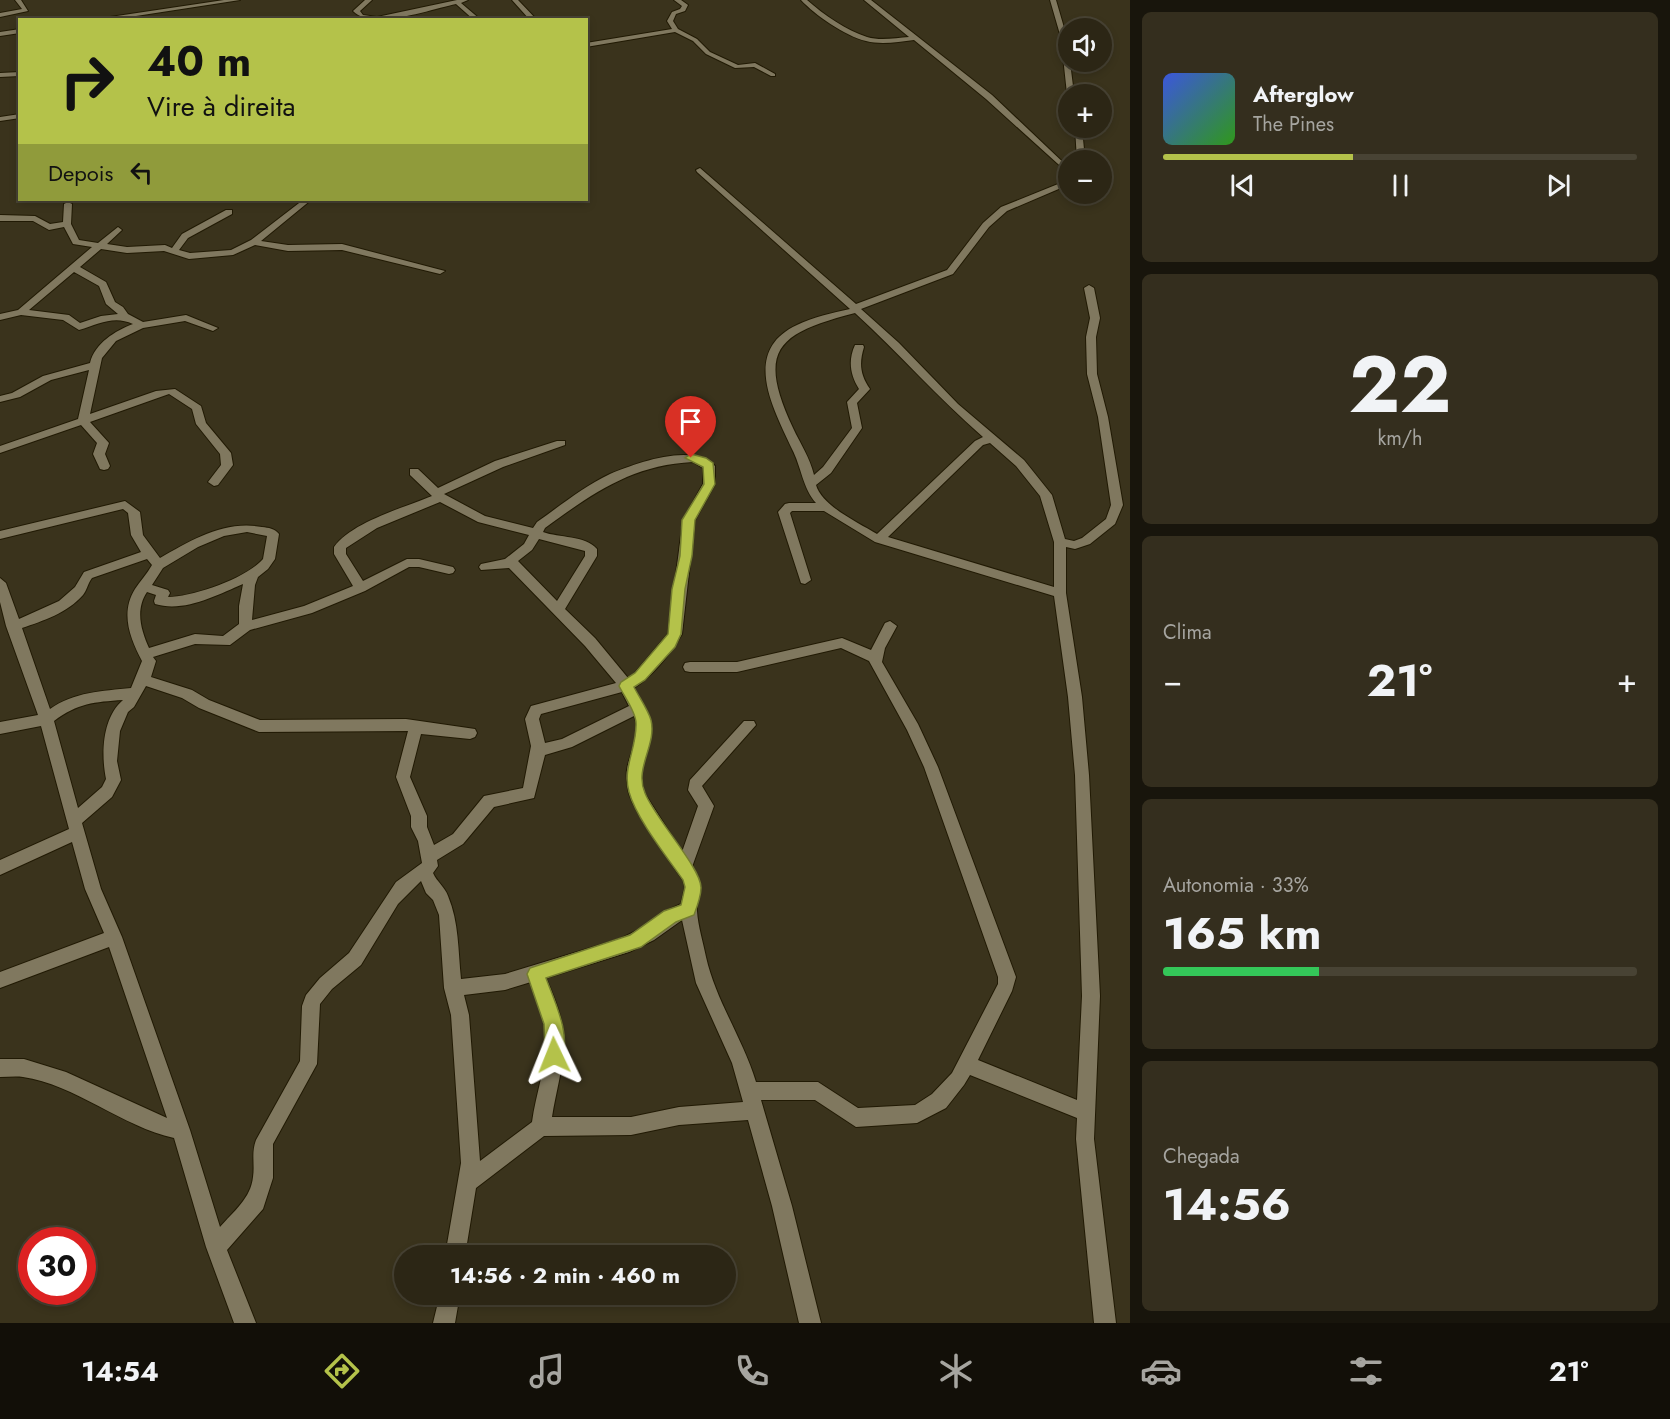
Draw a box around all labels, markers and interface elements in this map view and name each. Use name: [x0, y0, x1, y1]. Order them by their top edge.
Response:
map controls: [1058, 18, 1112, 204]
button: sound: [1058, 18, 1112, 72]
text: 40 m: [147, 31, 251, 92]
icon: right: [48, 42, 126, 120]
text: Afterglow: [1253, 78, 1354, 110]
button: +: [1058, 84, 1112, 138]
text: Vire à direita: [147, 87, 296, 126]
text: The Pines: [1253, 110, 1334, 139]
button: −: [1058, 150, 1112, 204]
icon: left: [125, 156, 158, 189]
text: Depois: [48, 157, 113, 189]
icon: previous: [1226, 169, 1259, 202]
icon: pause: [1384, 169, 1417, 202]
icon: next: [1542, 169, 1575, 202]
text: 22: [1349, 329, 1451, 441]
pin: [665, 396, 716, 458]
icon: arrive: [674, 405, 707, 438]
text: km/h: [1377, 424, 1423, 453]
text: Clima: [1163, 618, 1212, 647]
text: 21°: [1367, 648, 1432, 713]
text: −: [1163, 657, 1182, 704]
text: +: [1617, 657, 1637, 704]
text: Autonomia · 33%: [1163, 871, 1309, 900]
text: 165 km: [1163, 901, 1321, 966]
position arrow: [522, 1023, 586, 1087]
text: Chegada: [1163, 1142, 1240, 1171]
text: 14:56: [1163, 1172, 1291, 1237]
speed limit sign: 30: [18, 1227, 96, 1305]
text: 14:56 · 2 min · 460 m: [450, 1259, 680, 1291]
icon: directions: [321, 1350, 363, 1392]
icon: music: [526, 1350, 568, 1392]
icon: phone: [731, 1350, 773, 1392]
icon: climate: [935, 1350, 977, 1392]
icon: car: [1140, 1350, 1182, 1392]
icon: filters: [1345, 1350, 1387, 1392]
text: 14:54: [81, 1352, 159, 1391]
text: 21°: [1549, 1352, 1589, 1391]

